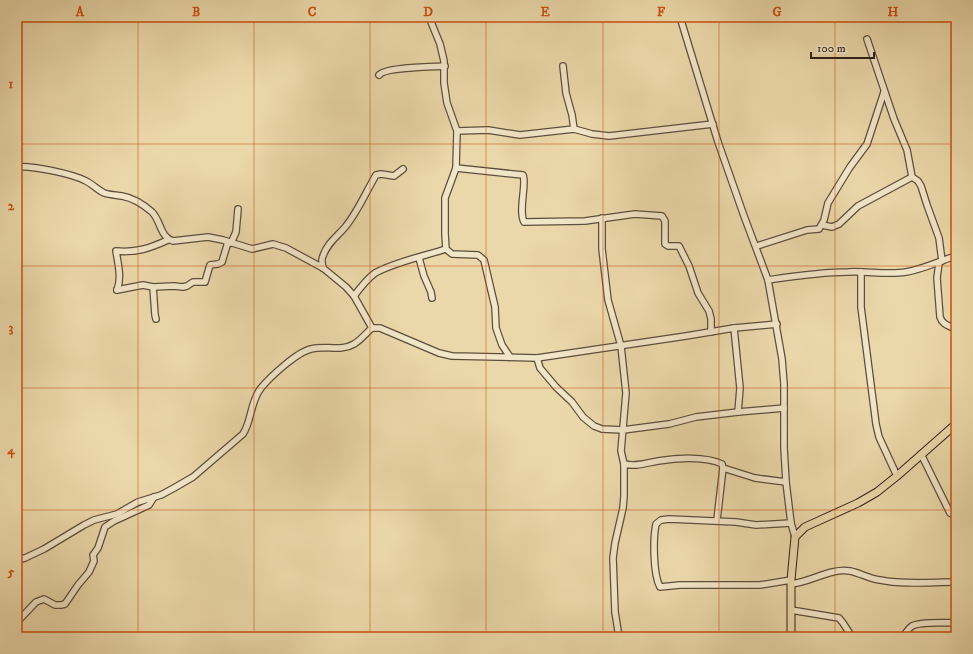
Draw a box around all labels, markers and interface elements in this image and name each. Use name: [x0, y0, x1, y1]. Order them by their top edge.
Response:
text: A: [75, 4, 85, 20]
text: B: [192, 4, 200, 20]
text: C: [308, 4, 317, 20]
text: D: [423, 4, 433, 20]
text: E: [540, 4, 550, 20]
text: F: [657, 4, 666, 20]
text: G: [772, 4, 782, 20]
text: H: [888, 4, 899, 20]
scale bar: [811, 34, 874, 60]
text: 100 m: [817, 41, 846, 56]
text: 1: [9, 76, 14, 92]
text: 2: [8, 198, 15, 214]
text: 3: [9, 320, 14, 336]
text: 4: [6, 442, 15, 459]
text: 5: [7, 564, 15, 580]

